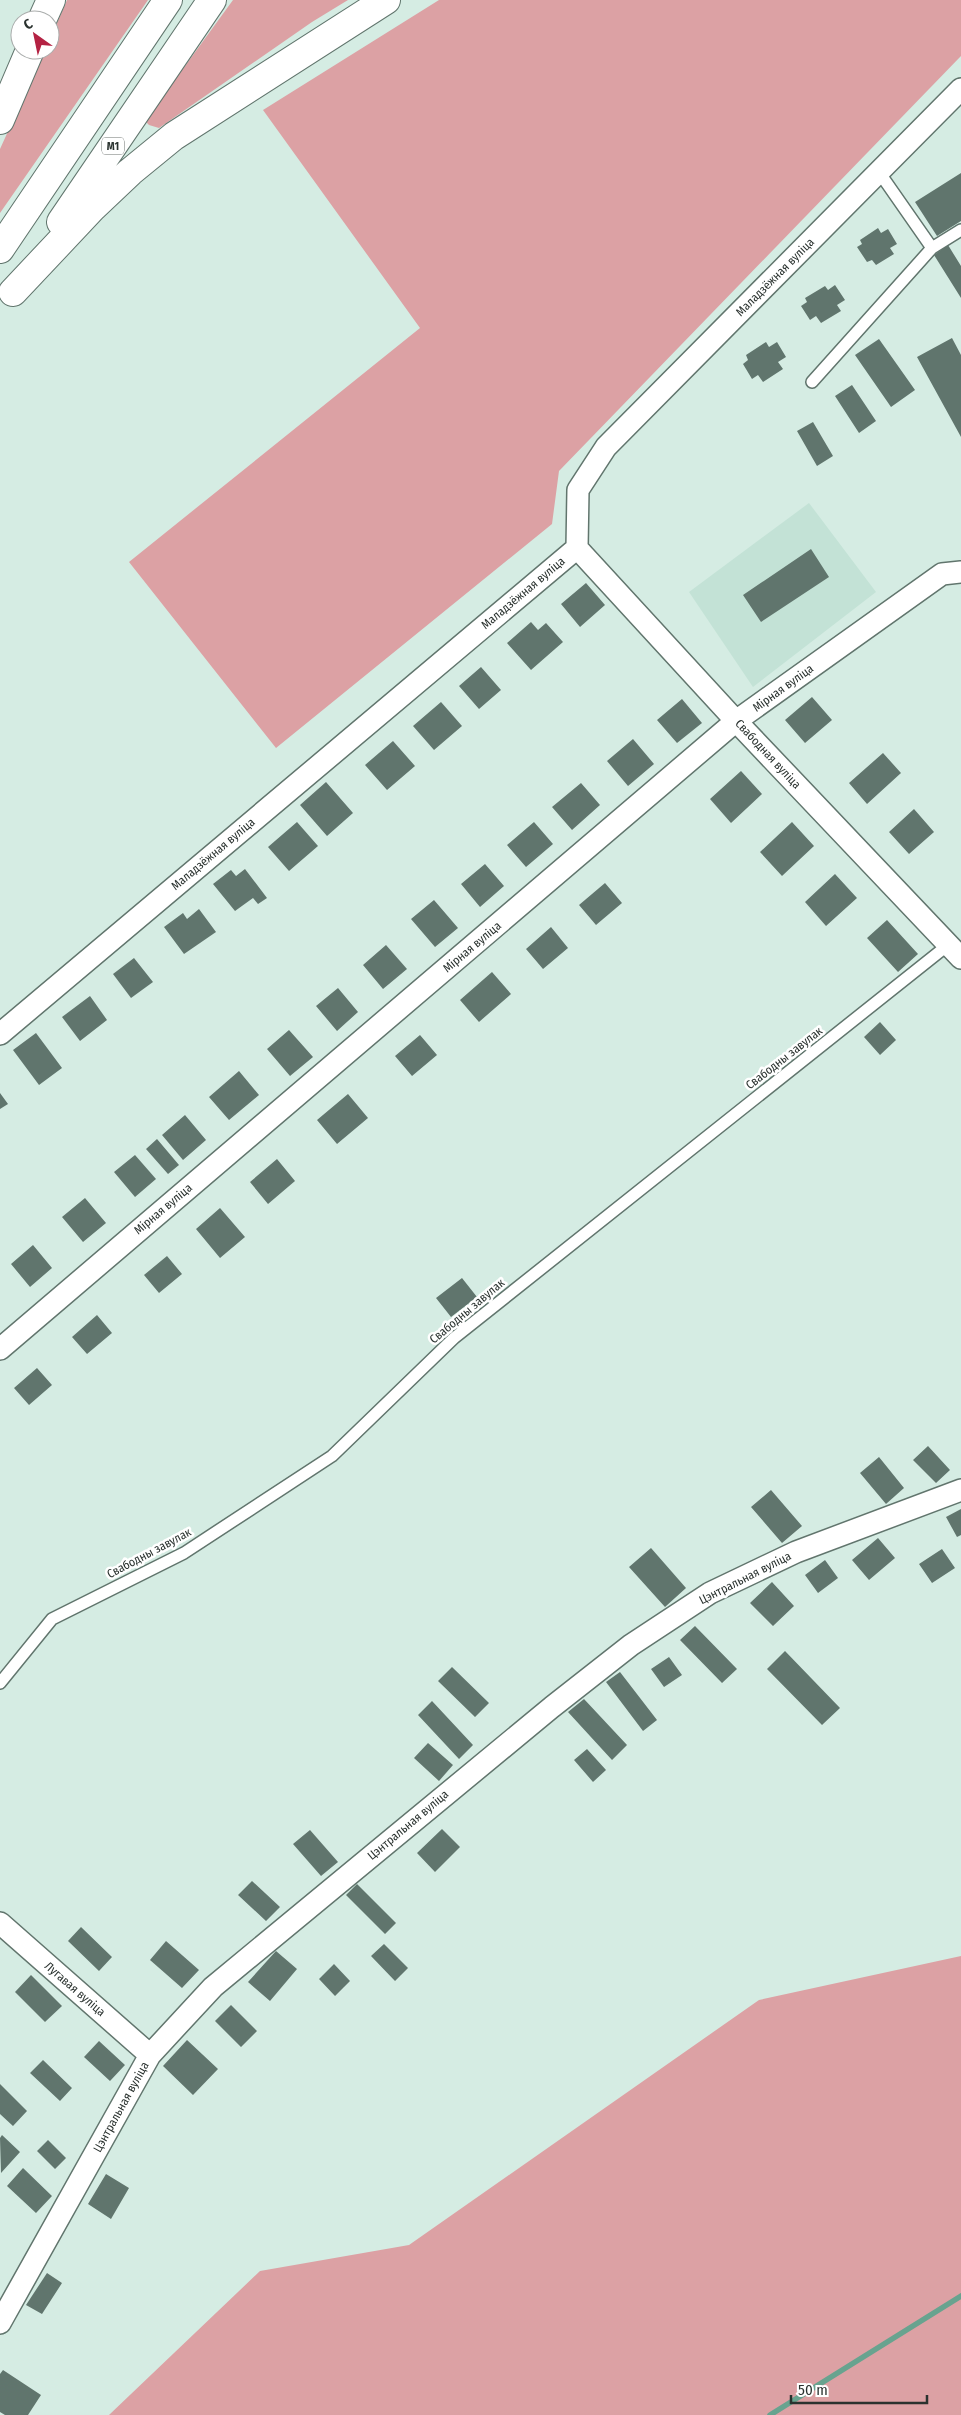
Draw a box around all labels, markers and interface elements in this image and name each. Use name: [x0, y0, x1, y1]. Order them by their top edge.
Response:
north arrow: [10, 10, 60, 60]
text: С: [20, 15, 36, 34]
road number: М1: [102, 138, 124, 154]
street label: Маладзёжная вуліца: [733, 235, 817, 319]
street label: Маладзёжная вуліца: [478, 554, 568, 632]
street label: Мірная вуліца: [750, 661, 816, 715]
street label: Свабодная вуліца: [732, 716, 804, 792]
street label: Маладзёжная вуліца: [168, 815, 258, 893]
street label: Мірная вуліца: [440, 919, 504, 975]
street label: Свабодны завулак: [743, 1024, 825, 1092]
street label: Мірная вуліца: [131, 1181, 195, 1237]
street label: Свабодны завулак: [427, 1275, 507, 1346]
street label: Свабодны завулак: [105, 1525, 194, 1581]
street label: Цэнтральная вуліца: [697, 1549, 793, 1607]
street label: Цэнтральная вуліца: [365, 1787, 451, 1863]
street label: Лугавая вуліца: [42, 1959, 108, 2019]
street label: Цэнтральная вуліца: [90, 2059, 152, 2155]
scale bar: [791, 2372, 927, 2404]
text: 50 m: [798, 2381, 828, 2399]

